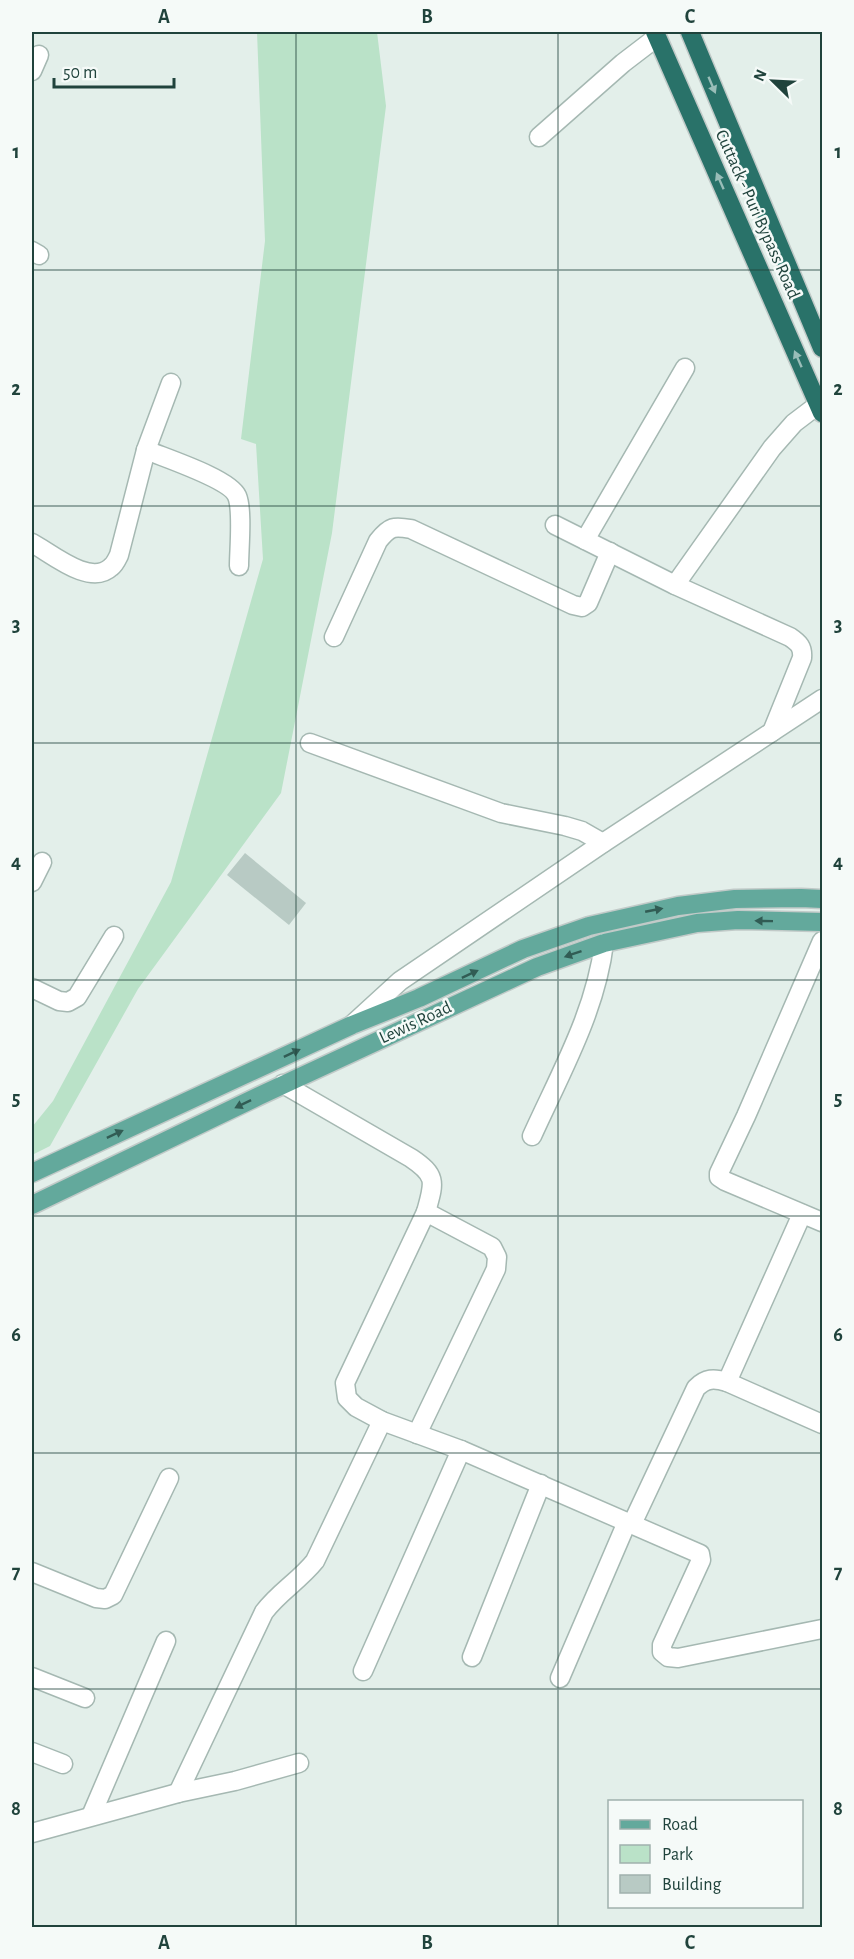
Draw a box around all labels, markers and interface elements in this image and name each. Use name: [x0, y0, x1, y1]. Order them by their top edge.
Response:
text: A: [158, 7, 170, 27]
text: B: [421, 7, 433, 27]
text: C: [685, 7, 696, 27]
scale bar: [54, 51, 174, 89]
north arrow: [743, 51, 803, 111]
text: 50 m: [63, 64, 97, 82]
text: N: [751, 67, 770, 84]
one-way arrow: [708, 77, 717, 94]
street label: Cuttack - Puri Bypass Road: [712, 127, 802, 302]
text: 1: [12, 142, 20, 162]
text: 1: [834, 142, 842, 162]
one-way arrow: [716, 172, 725, 189]
one-way arrow: [794, 351, 803, 368]
text: 2: [11, 379, 21, 399]
text: 2: [833, 379, 843, 399]
text: 3: [12, 615, 20, 635]
text: 3: [834, 615, 842, 635]
text: 4: [11, 852, 21, 872]
text: 4: [833, 852, 843, 872]
one-way arrow: [644, 905, 663, 915]
one-way arrow: [755, 916, 774, 925]
one-way arrow: [564, 949, 582, 959]
one-way arrow: [462, 969, 480, 979]
street label: Lewis Road: [377, 998, 454, 1047]
one-way arrow: [283, 1048, 300, 1057]
text: 5: [12, 1089, 20, 1109]
text: 5: [834, 1089, 842, 1109]
one-way arrow: [234, 1099, 251, 1108]
one-way arrow: [106, 1130, 123, 1139]
text: 6: [11, 1325, 21, 1345]
text: 6: [833, 1325, 843, 1345]
text: 7: [12, 1562, 21, 1582]
text: 7: [834, 1562, 843, 1582]
text: 8: [11, 1799, 21, 1819]
text: 8: [833, 1799, 843, 1819]
legend: [608, 1800, 803, 1908]
text: Road: [662, 1816, 698, 1834]
text: Park: [662, 1846, 694, 1864]
text: Building: [662, 1876, 722, 1894]
text: A: [158, 1933, 170, 1953]
text: B: [421, 1933, 433, 1953]
text: C: [685, 1933, 696, 1953]

